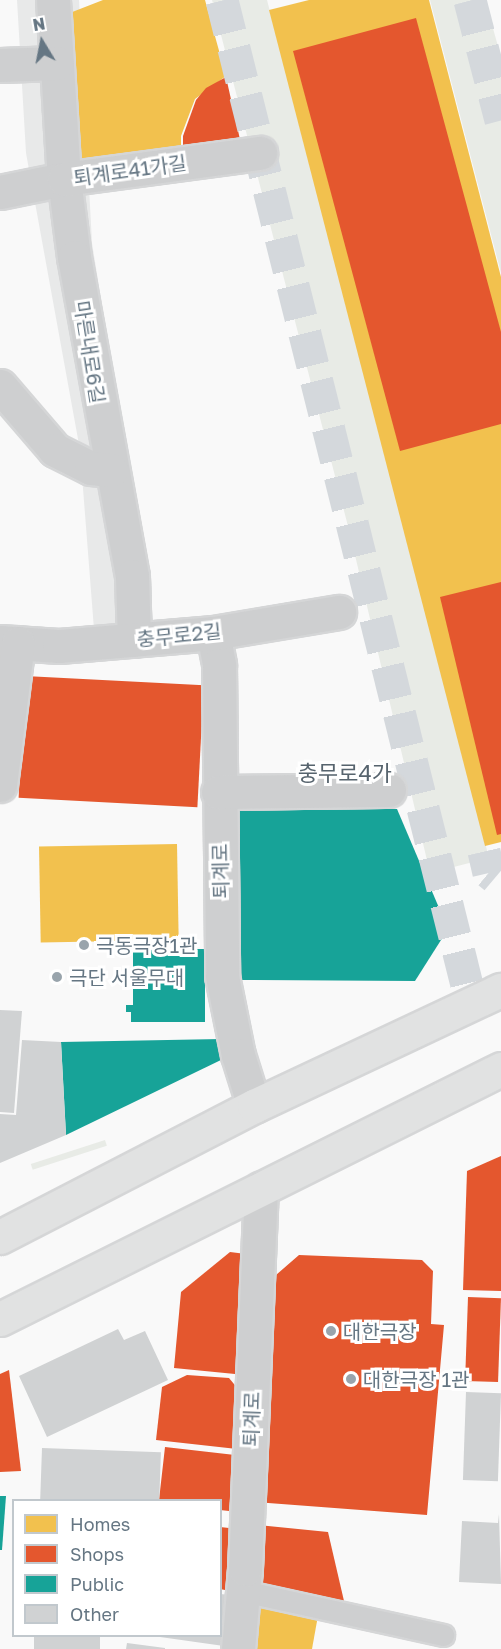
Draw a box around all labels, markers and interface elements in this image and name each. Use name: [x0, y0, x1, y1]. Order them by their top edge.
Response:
north arrow: [12, 12, 72, 72]
text: N: [31, 13, 47, 35]
street label: 퇴계로41가길: [72, 150, 188, 190]
street label: 마른내로6길: [70, 299, 110, 405]
street label: 충무로2길: [135, 619, 223, 651]
district label: 충무로4가: [298, 760, 392, 786]
street label: 퇴계로: [208, 843, 232, 899]
place label: 극동극장1관: [96, 933, 198, 957]
marker: 극동극장1관: [77, 938, 91, 952]
place label: 극단 서울무대: [69, 965, 184, 989]
marker: 극단 서울무대: [50, 970, 64, 984]
place label: 대한극장: [343, 1319, 417, 1343]
marker: 대한극장: [324, 1324, 338, 1338]
place label: 대한극장 1관: [363, 1367, 470, 1391]
marker: 대한극장 1관: [344, 1372, 358, 1386]
street label: 퇴계로: [238, 1391, 264, 1447]
legend: [12, 1499, 222, 1637]
text: Homes: [70, 1513, 130, 1535]
text: Shops: [70, 1543, 124, 1565]
text: Public: [70, 1573, 124, 1595]
text: Other: [70, 1603, 119, 1625]

